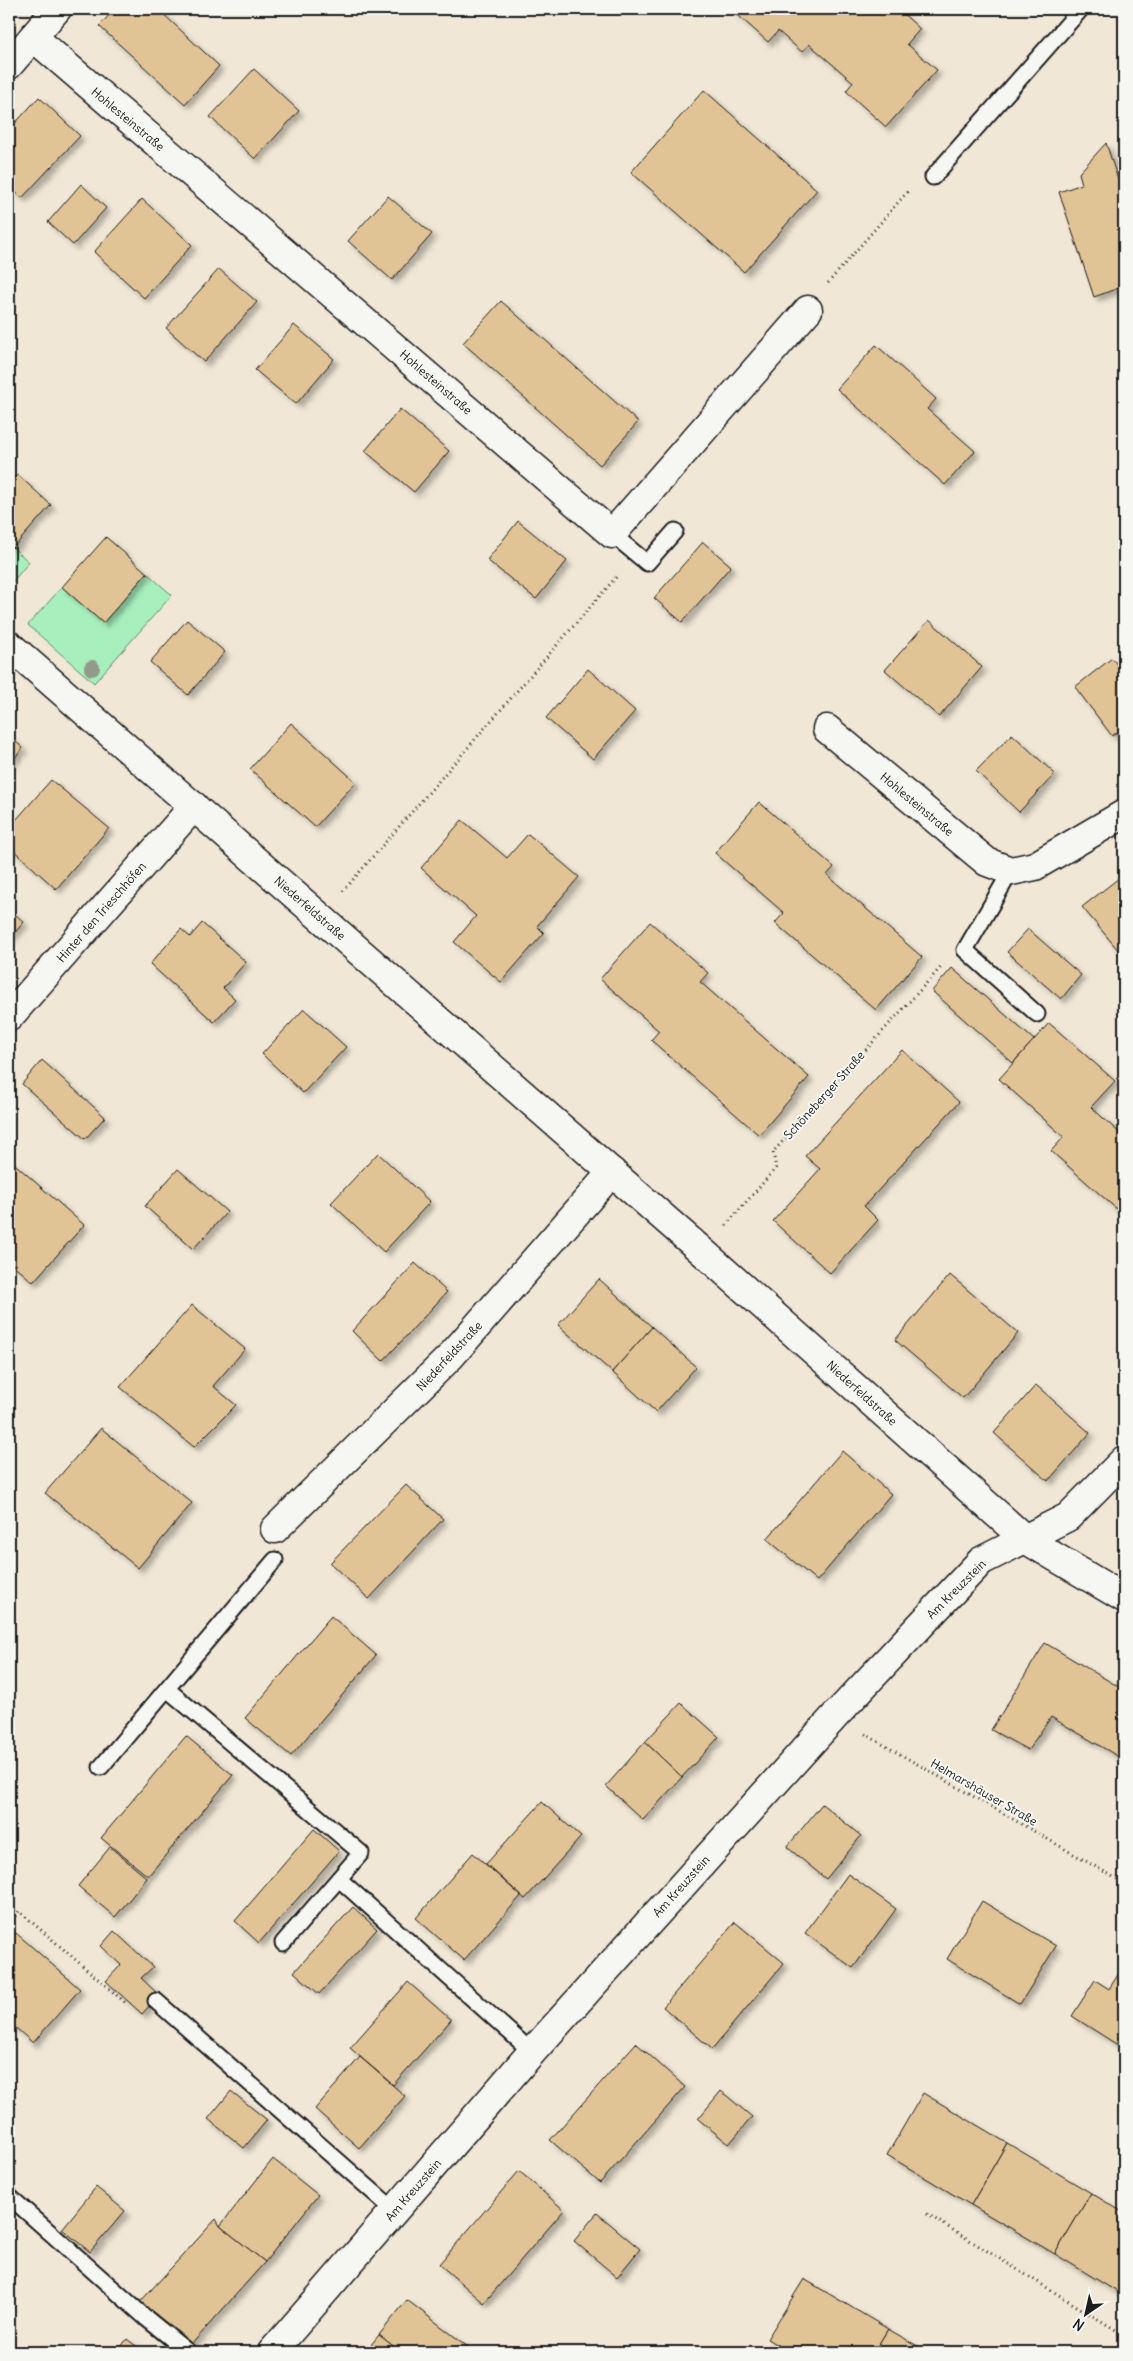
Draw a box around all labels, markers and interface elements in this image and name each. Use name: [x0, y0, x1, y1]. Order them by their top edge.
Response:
street label: Hohlesteinstraße: [88, 84, 168, 154]
street label: Hohlesteinstraße: [397, 346, 475, 418]
street label: Hohlesteinstraße: [877, 769, 957, 839]
street label: Hinter den Trieschhöfen: [53, 859, 149, 965]
street label: Niederfeldstraße: [271, 873, 349, 943]
street label: Schöneberger Straße: [780, 1048, 868, 1142]
street label: Niederfeldstraße: [413, 1318, 485, 1394]
street label: Niederfeldstraße: [824, 1357, 900, 1429]
street label: Am Kreuzstein: [923, 1556, 989, 1622]
street label: Helmarshäuser Straße: [928, 1755, 1040, 1829]
street label: Am Kreuzstein: [649, 1852, 713, 1920]
street label: Am Kreuzstein: [382, 2156, 444, 2224]
north arrow: [1060, 2288, 1110, 2338]
text: N: [1070, 2315, 1088, 2335]

